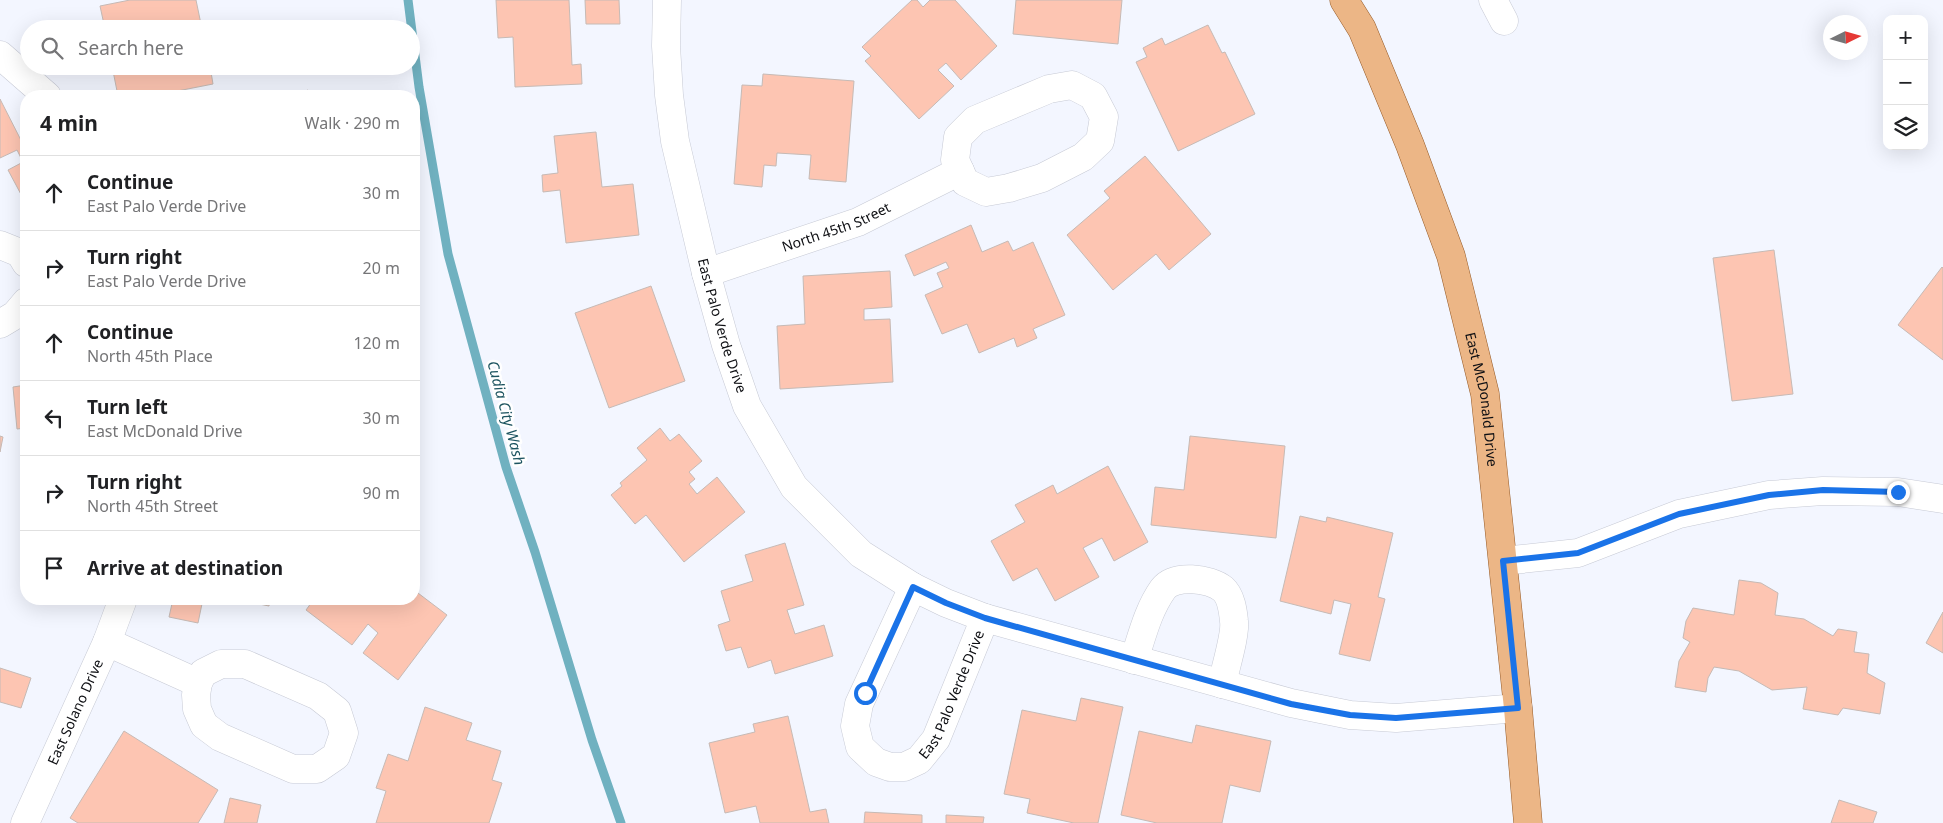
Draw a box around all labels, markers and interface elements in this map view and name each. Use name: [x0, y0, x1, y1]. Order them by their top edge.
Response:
north arrow: [1823, 15, 1868, 60]
map controls: [1883, 15, 1928, 150]
button: +: [1883, 15, 1928, 60]
search box: [20, 20, 420, 75]
icon: search: [38, 34, 66, 62]
text: Search here: [78, 35, 184, 61]
button: −: [1883, 60, 1928, 105]
button: layers: [1883, 105, 1928, 150]
text: 4 min: [40, 109, 98, 137]
text: Walk · 290 m: [305, 112, 400, 134]
text: Continue: [87, 169, 173, 195]
icon: ahead: [40, 179, 68, 207]
text: 30 m: [363, 182, 400, 204]
text: East Palo Verde Drive: [87, 195, 246, 217]
street label: North 45th Street: [779, 197, 893, 256]
text: Turn right: [87, 244, 182, 270]
icon: right: [40, 254, 68, 282]
street label: East Palo Verde Drive: [694, 256, 752, 395]
text: 20 m: [363, 257, 400, 279]
text: East Palo Verde Drive: [87, 270, 246, 292]
text: Continue: [87, 319, 173, 345]
icon: ahead: [40, 329, 68, 357]
street label: East McDonald Drive: [1461, 330, 1503, 468]
text: 120 m: [353, 332, 400, 354]
text: North 45th Place: [87, 345, 213, 367]
water label: Cudia City Wash: [483, 358, 531, 467]
text: Turn left: [87, 394, 168, 420]
icon: left: [40, 404, 68, 432]
text: 30 m: [363, 407, 400, 429]
text: East McDonald Drive: [87, 420, 243, 442]
text: Turn right: [87, 469, 182, 495]
icon: right: [40, 479, 68, 507]
route end: [1887, 481, 1910, 504]
text: 90 m: [363, 482, 400, 504]
text: North 45th Street: [87, 495, 218, 517]
icon: arrive: [40, 554, 68, 582]
text: Arrive at destination: [87, 555, 283, 581]
street label: East Palo Verde Drive: [914, 627, 988, 763]
street label: East Solano Drive: [43, 656, 107, 768]
route start: [854, 682, 877, 705]

